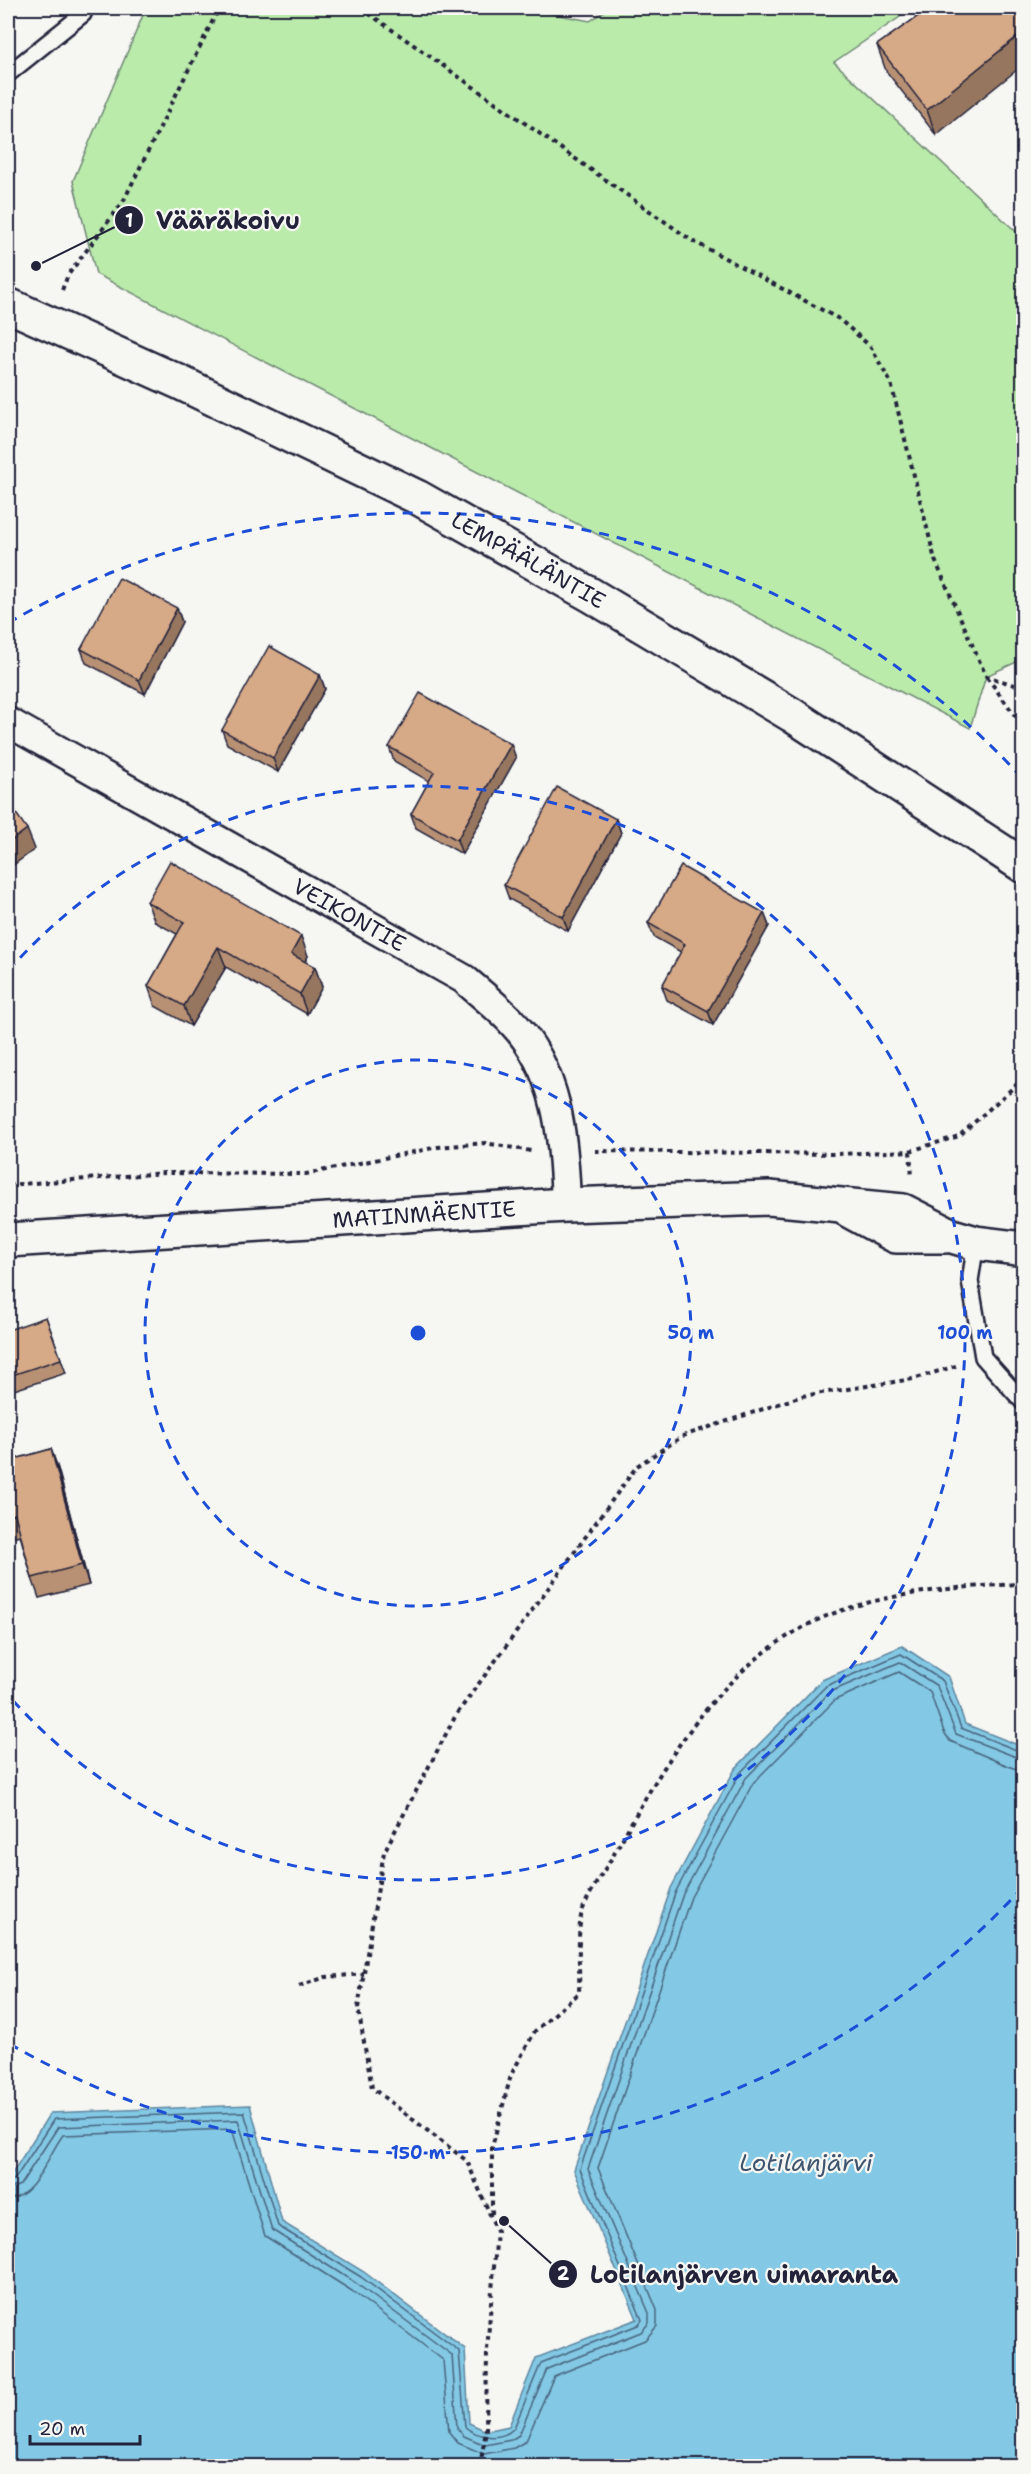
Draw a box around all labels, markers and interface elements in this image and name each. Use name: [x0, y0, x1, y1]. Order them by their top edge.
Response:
callout: Vääräkoivu: [114, 199, 312, 241]
text: Vääräkoivu: [156, 205, 300, 237]
text: 1: [125, 209, 133, 233]
street label: LEMPÄÄLÄNTIE: [446, 505, 611, 615]
street label: VEIKONTIE: [287, 871, 411, 958]
street label: MATINMÄENTIE: [332, 1194, 517, 1235]
text: 50 m: [668, 1321, 715, 1345]
text: 100 m: [937, 1321, 993, 1345]
centre of rings: [408, 1323, 428, 1343]
text: 150 m: [391, 2141, 446, 2165]
water label: Lotilanjärvi: [739, 2147, 874, 2179]
callout: Lotilanjärven uimaranta: [548, 2253, 910, 2295]
text: Lotilanjärven uimaranta: [590, 2259, 899, 2291]
text: 2: [557, 2262, 570, 2286]
scale bar: [30, 2408, 140, 2446]
text: 20 m: [39, 2417, 85, 2441]

